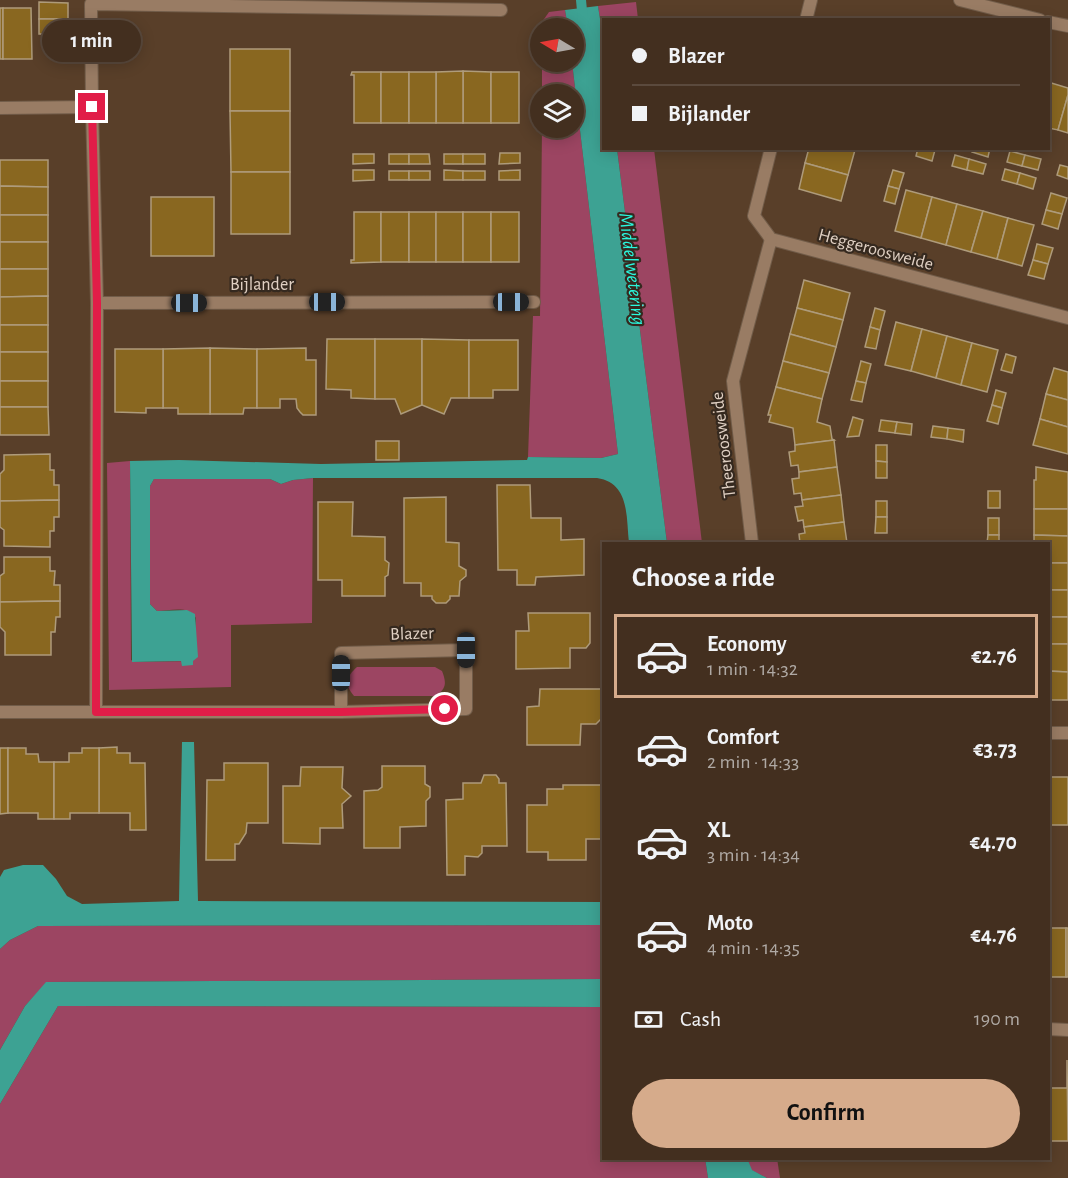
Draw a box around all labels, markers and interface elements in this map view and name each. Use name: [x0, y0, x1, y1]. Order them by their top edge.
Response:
north arrow: [530, 18, 584, 72]
map controls: [530, 18, 584, 138]
callout: 1 min: [42, 20, 142, 62]
text: 1 min: [70, 31, 113, 51]
text: Blazer: [668, 45, 724, 67]
button: layers: [530, 84, 584, 138]
route end: [78, 93, 105, 120]
text: Bijlander: [668, 103, 750, 125]
water label: Middelwetering: [615, 212, 649, 327]
street label: Heggeroosweide: [816, 226, 935, 274]
street label: Bijlander: [230, 276, 294, 294]
car: [309, 293, 345, 311]
car: [493, 293, 529, 311]
car: [171, 294, 207, 312]
street label: Theeroosweide: [709, 391, 739, 499]
text: Choose a ride: [632, 564, 775, 591]
street label: Blazer: [390, 624, 434, 644]
icon: car: [635, 629, 689, 683]
car: [457, 632, 475, 668]
text: Economy: [707, 633, 787, 655]
text: €2.76: [971, 645, 1017, 667]
car: [332, 655, 350, 691]
text: 1 min · 14:32: [707, 659, 798, 679]
route start: [431, 695, 458, 722]
icon: car: [635, 722, 689, 776]
text: Comfort: [707, 726, 779, 748]
text: €3.73: [973, 738, 1017, 760]
text: 2 min · 14:33: [707, 752, 799, 772]
icon: car: [635, 815, 689, 869]
text: XL: [707, 819, 730, 841]
text: €4.70: [970, 831, 1017, 853]
text: 3 min · 14:34: [707, 845, 800, 865]
icon: car: [635, 908, 689, 962]
text: Moto: [707, 912, 753, 934]
text: €4.76: [970, 924, 1017, 946]
text: 4 min · 14:35: [707, 938, 800, 958]
icon: cash: [632, 1003, 665, 1036]
text: Cash: [680, 1008, 721, 1030]
text: 190 m: [974, 1009, 1020, 1029]
button: Confirm: [632, 1079, 1020, 1148]

